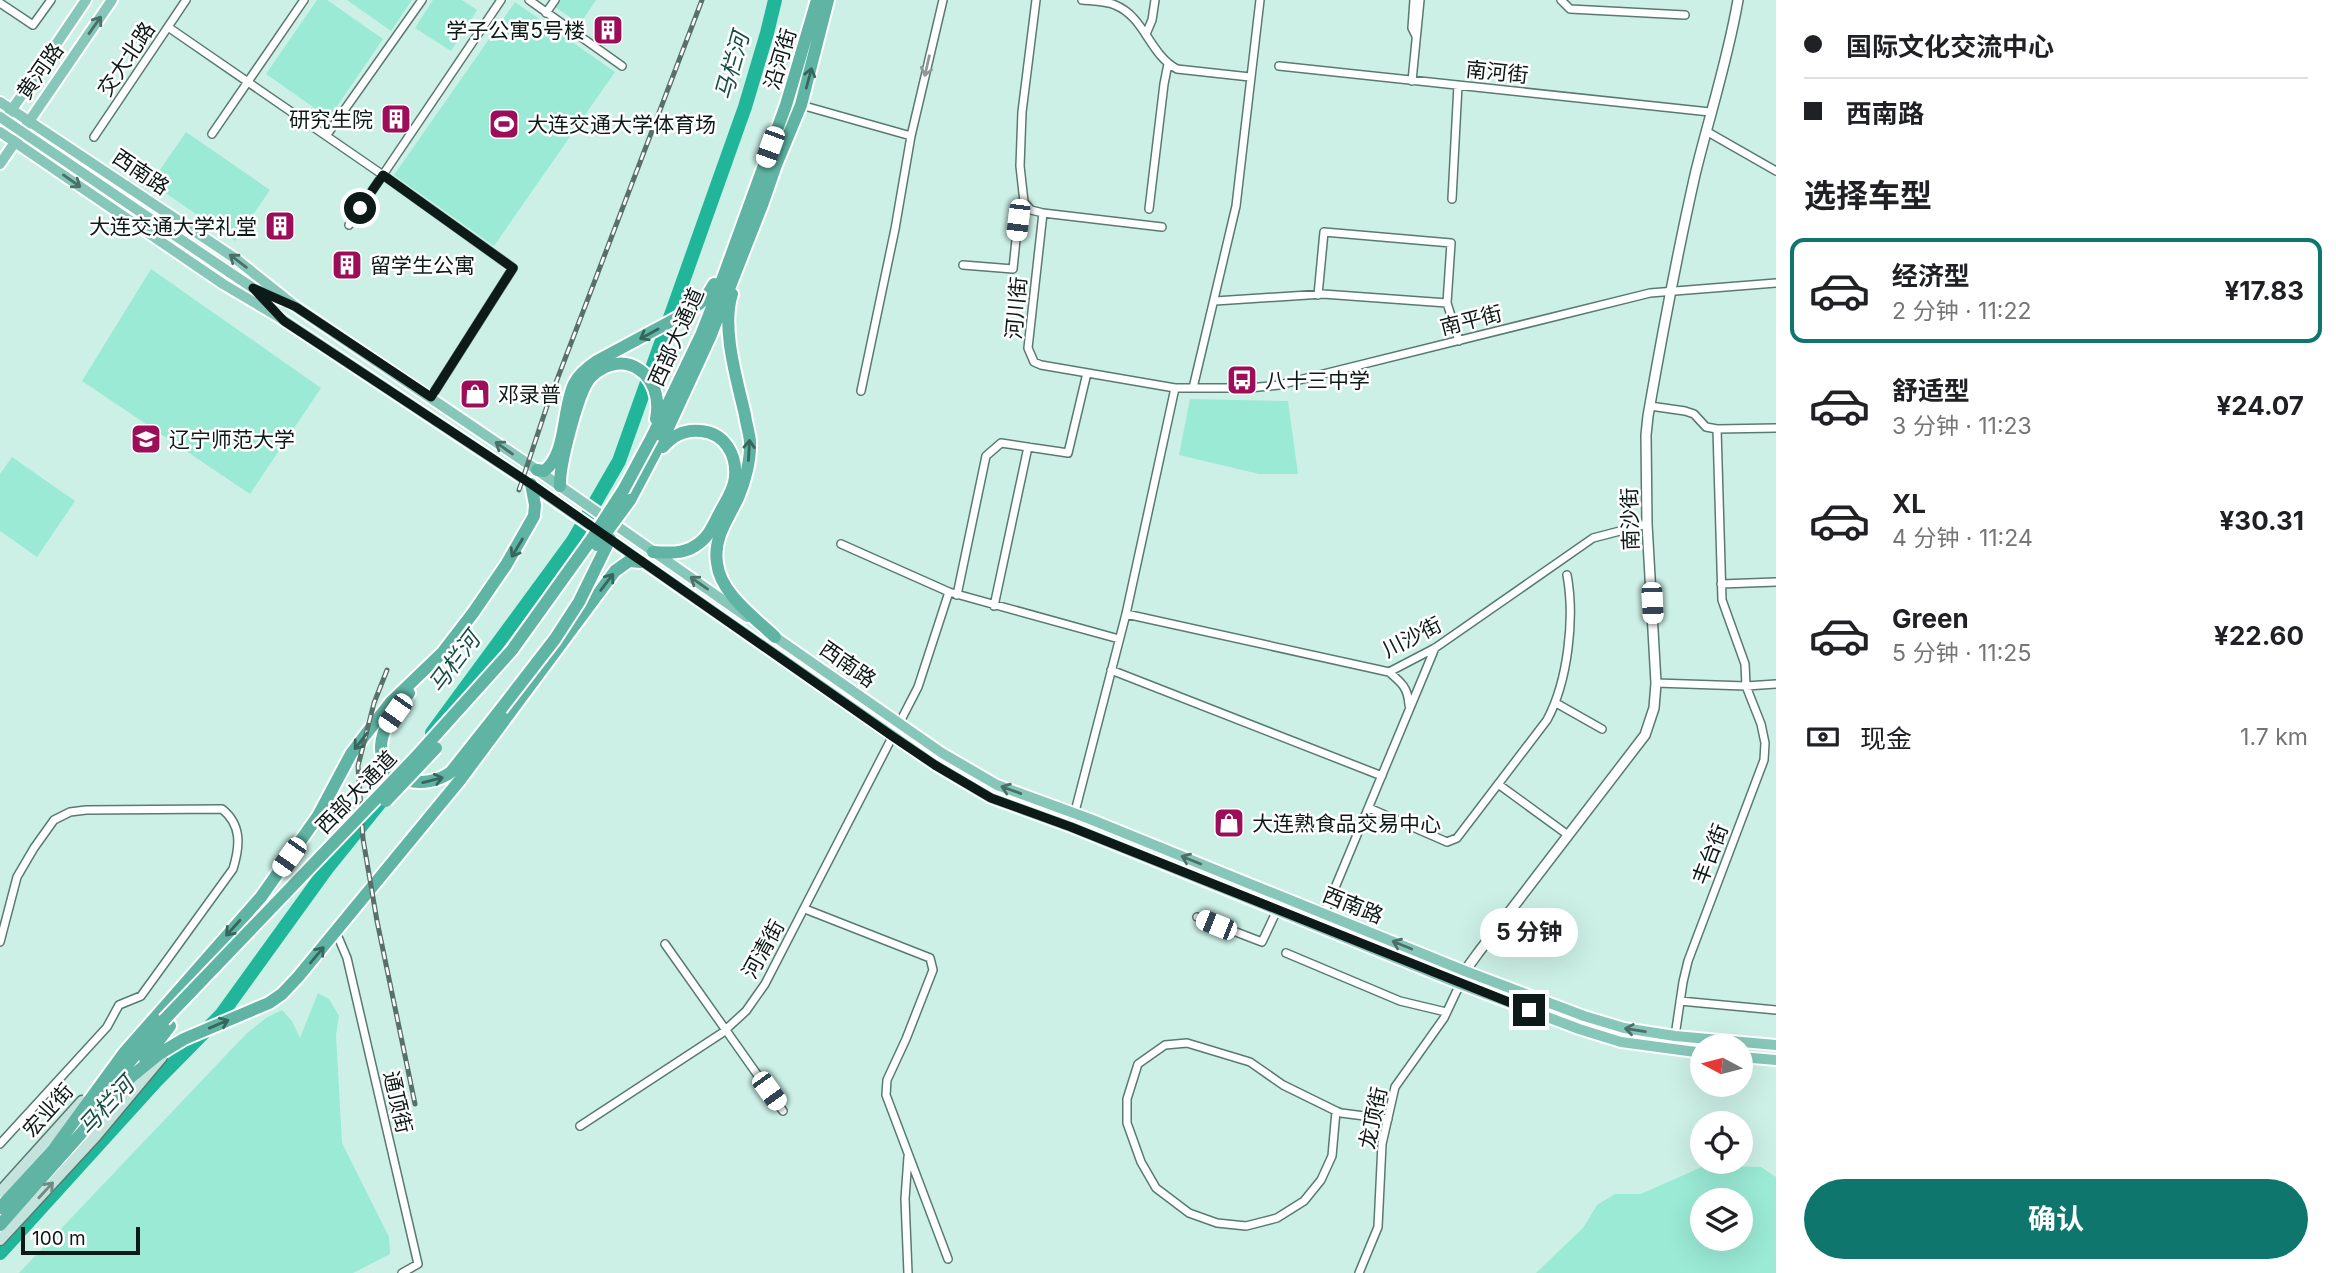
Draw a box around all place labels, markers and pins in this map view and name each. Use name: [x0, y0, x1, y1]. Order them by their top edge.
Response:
building icon: 学子公寓5号楼: [591, 13, 625, 47]
place label: 学子公寓5号楼: [446, 18, 585, 43]
building icon: 研究生院: [379, 102, 413, 136]
place label: 研究生院: [289, 107, 373, 132]
sports icon: 大连交通大学体育场: [487, 107, 521, 141]
place label: 大连交通大学体育场: [527, 112, 716, 137]
building icon: 大连交通大学礼堂: [263, 209, 297, 243]
place label: 大连交通大学礼堂: [89, 214, 257, 239]
building icon: 留学生公寓: [330, 248, 364, 282]
place label: 留学生公寓: [370, 253, 475, 278]
bus stop icon: 八十三中学: [1225, 363, 1259, 397]
place label: 八十三中学: [1265, 368, 1370, 393]
shop icon: 邓录普: [458, 377, 492, 411]
place label: 邓录普: [498, 382, 561, 407]
school or university icon: 辽宁师范大学: [129, 422, 163, 456]
place label: 辽宁师范大学: [169, 427, 295, 452]
shop icon: 大连熟食品交易中心: [1212, 806, 1246, 840]
place label: 大连熟食品交易中心: [1252, 811, 1441, 836]

